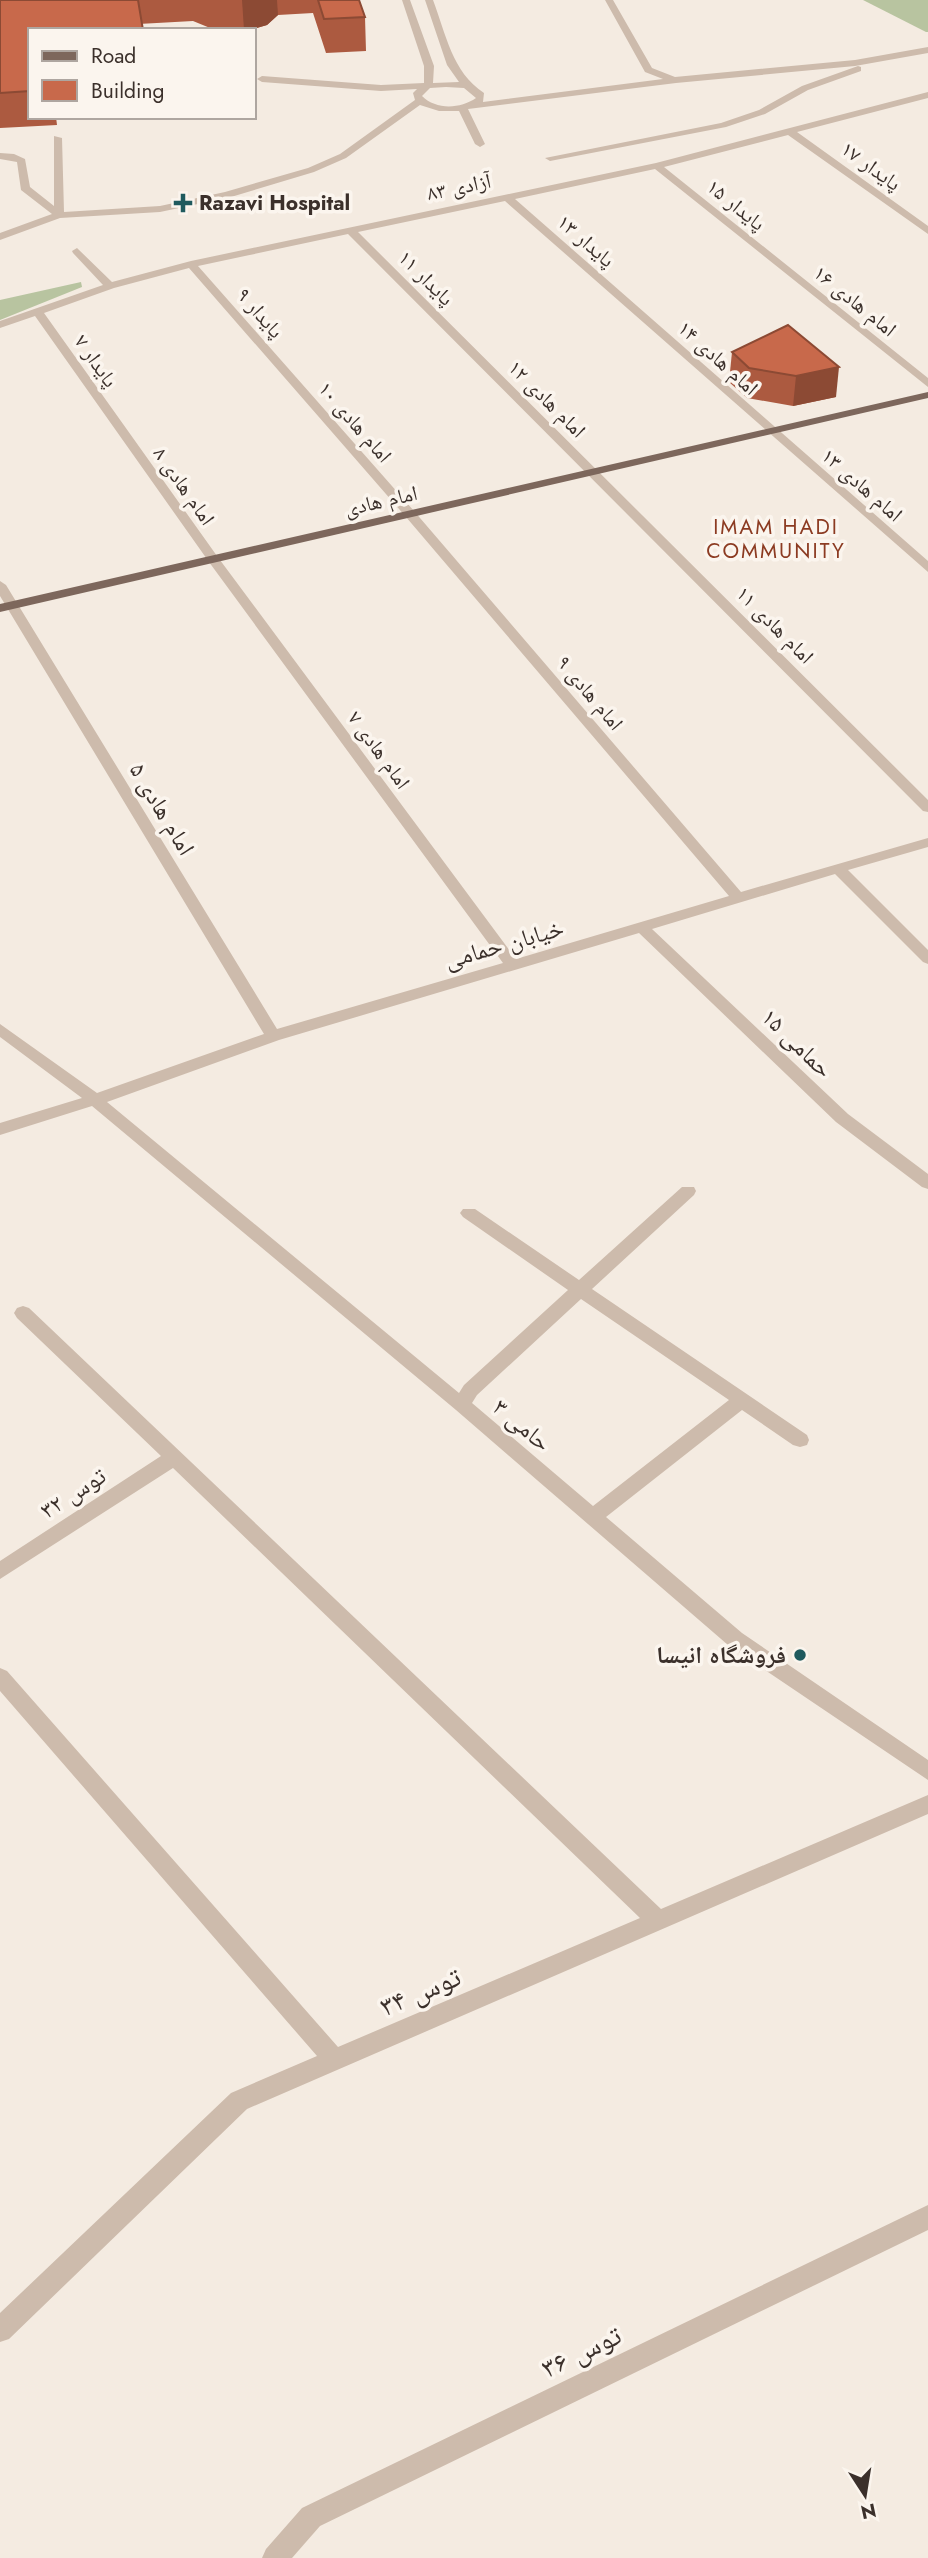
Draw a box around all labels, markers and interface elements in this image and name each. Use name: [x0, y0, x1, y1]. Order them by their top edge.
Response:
legend: [28, 28, 256, 119]
text: Road: [91, 41, 136, 71]
text: Building: [91, 76, 164, 106]
street label: پایدار ۱۷: [835, 134, 907, 198]
street label: آزادی ۸۳: [424, 165, 495, 208]
street label: پایدار ۱۵: [700, 172, 772, 238]
place label: Razavi Hospital: [199, 188, 350, 218]
marker: Razavi Hospital: [173, 193, 193, 213]
street label: پایدار ۱۳: [551, 207, 621, 275]
street label: پایدار ۱۱: [391, 243, 461, 313]
street label: امام هادی ۱۶: [807, 258, 903, 344]
street label: پایدار ۹: [229, 281, 291, 345]
street label: امام هادی ۱۴: [671, 314, 765, 402]
street label: پایدار ۷: [67, 328, 125, 394]
street label: امام هادی ۱۲: [501, 353, 593, 445]
street label: امام هادی ۱۰: [311, 375, 399, 469]
street label: امام هادی ۸: [146, 441, 222, 531]
street label: امام هادی ۱۳: [815, 441, 909, 529]
street label: امام هادی: [342, 478, 420, 524]
district label: IMAM HADI COMMUNITY: [706, 512, 846, 566]
street label: امام هادی ۱۱: [729, 579, 821, 671]
street label: امام هادی ۹: [550, 649, 630, 737]
street label: امام هادی ۷: [340, 705, 418, 795]
street label: امام هادی ۵: [121, 756, 204, 862]
street label: خیابان حمامی: [440, 910, 568, 977]
street label: حمامی ۱۵: [754, 1000, 841, 1086]
street label: حامی ۳: [486, 1390, 559, 1459]
street label: توس ۳۲: [33, 1458, 113, 1527]
place label: فروشگاه انیسا: [656, 1637, 786, 1672]
marker: فروشگاه انیسا: [792, 1647, 808, 1663]
street label: توس ۳۴: [373, 1956, 467, 2027]
street label: توس ۳۶: [534, 2314, 628, 2388]
north arrow: [830, 2460, 900, 2530]
text: N: [858, 2496, 879, 2526]

